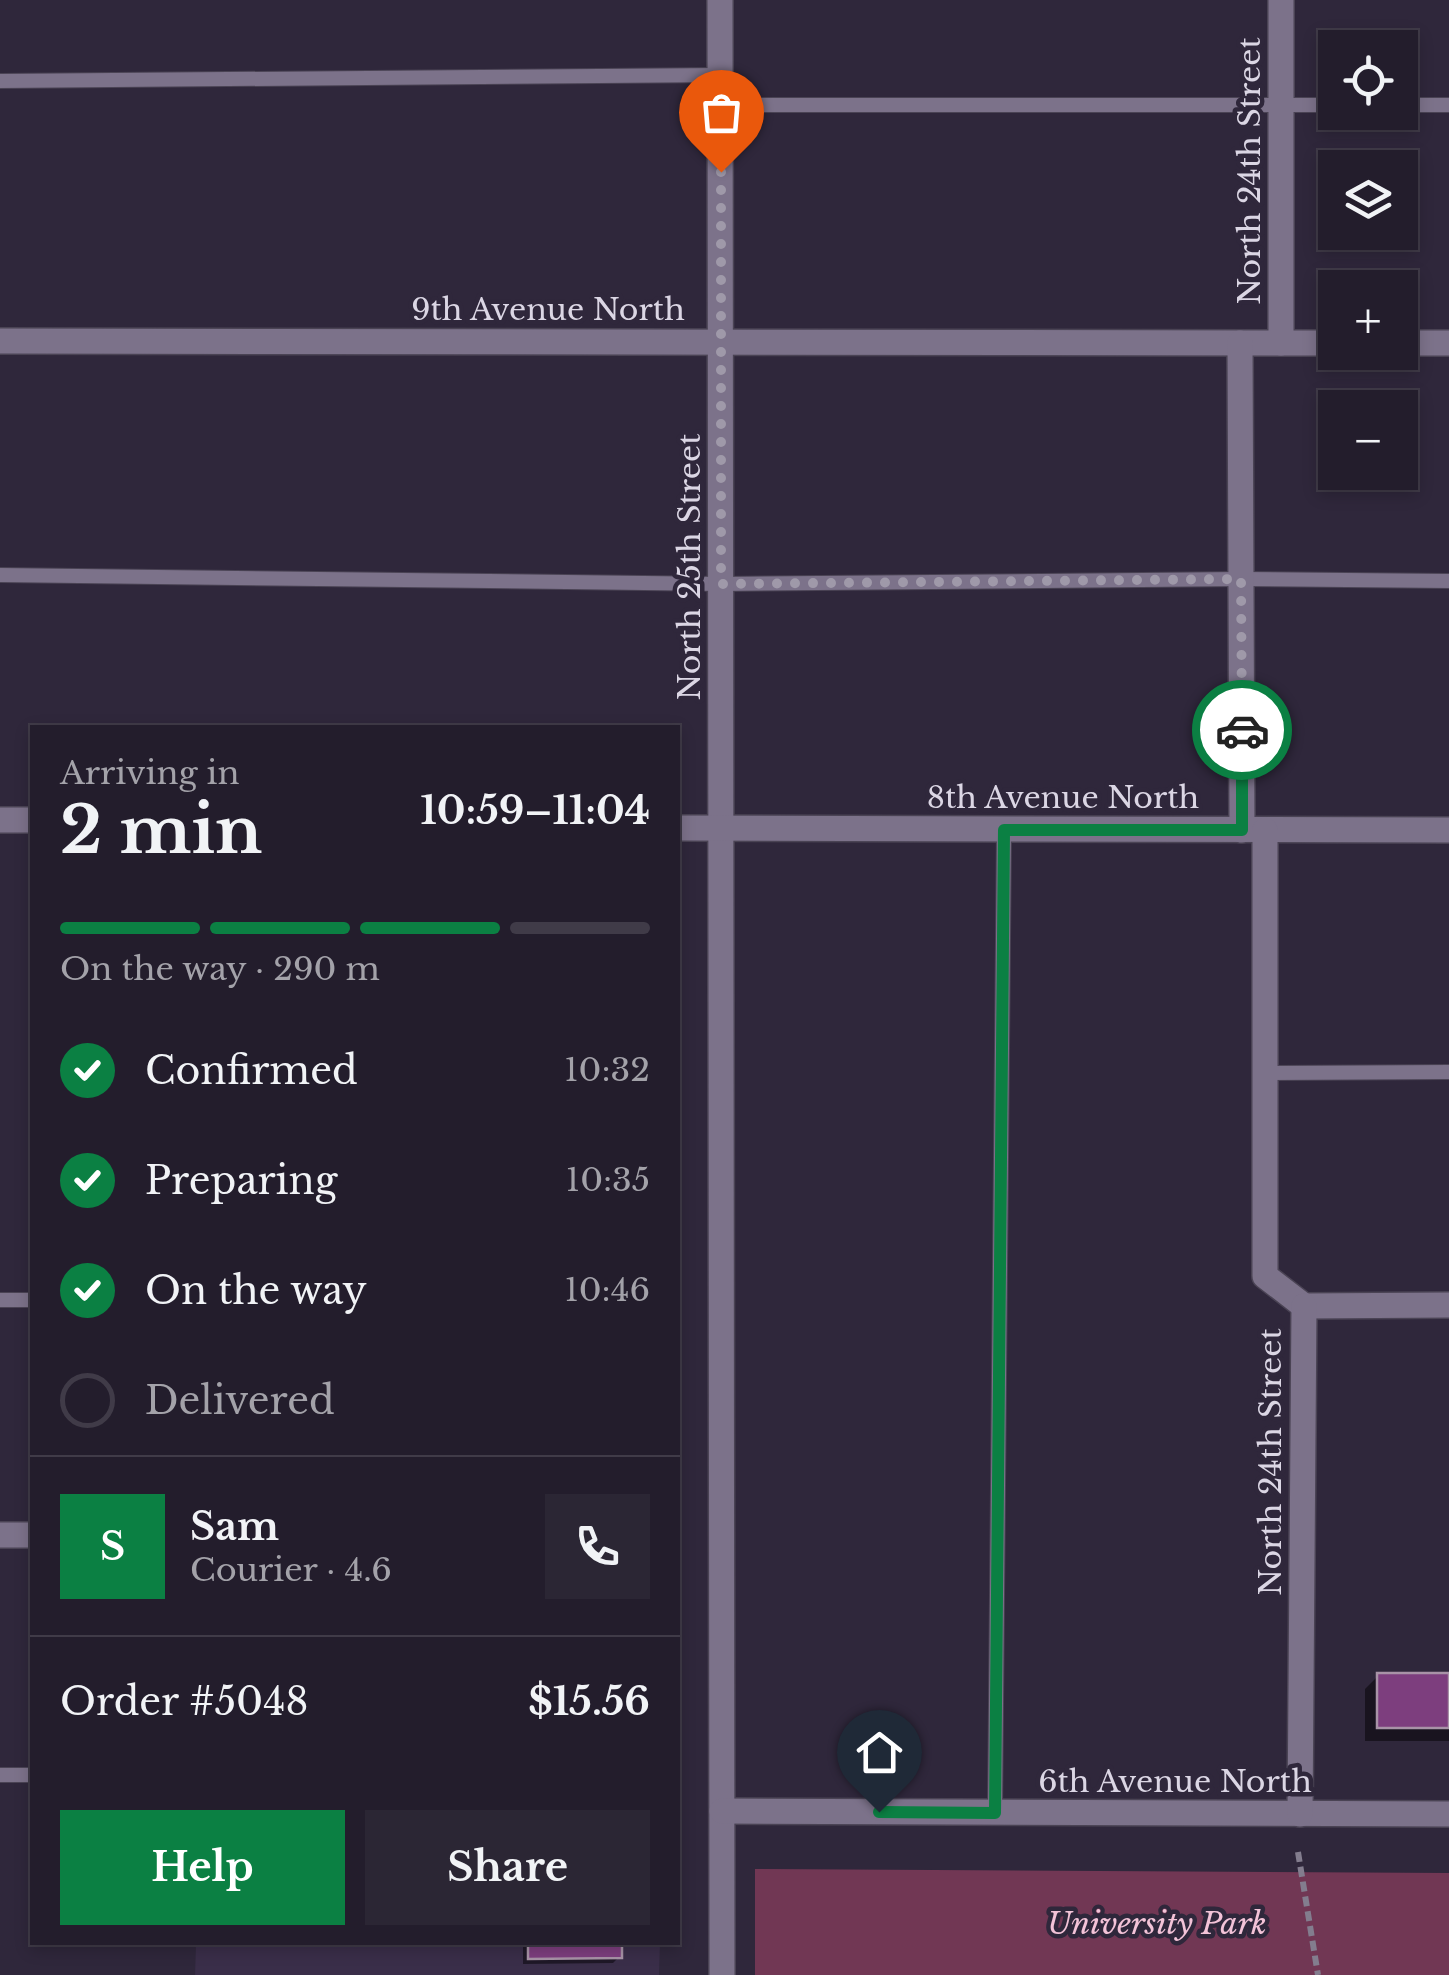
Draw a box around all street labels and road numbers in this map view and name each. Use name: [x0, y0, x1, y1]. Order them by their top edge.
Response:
street label: North 24th Street: [1231, 37, 1268, 305]
street label: 9th Avenue North: [411, 291, 685, 328]
street label: North 25th Street: [671, 433, 708, 701]
street label: 8th Avenue North: [927, 779, 1199, 816]
street label: North 24th Street: [1252, 1328, 1289, 1596]
street label: 6th Avenue North: [1038, 1763, 1312, 1800]

